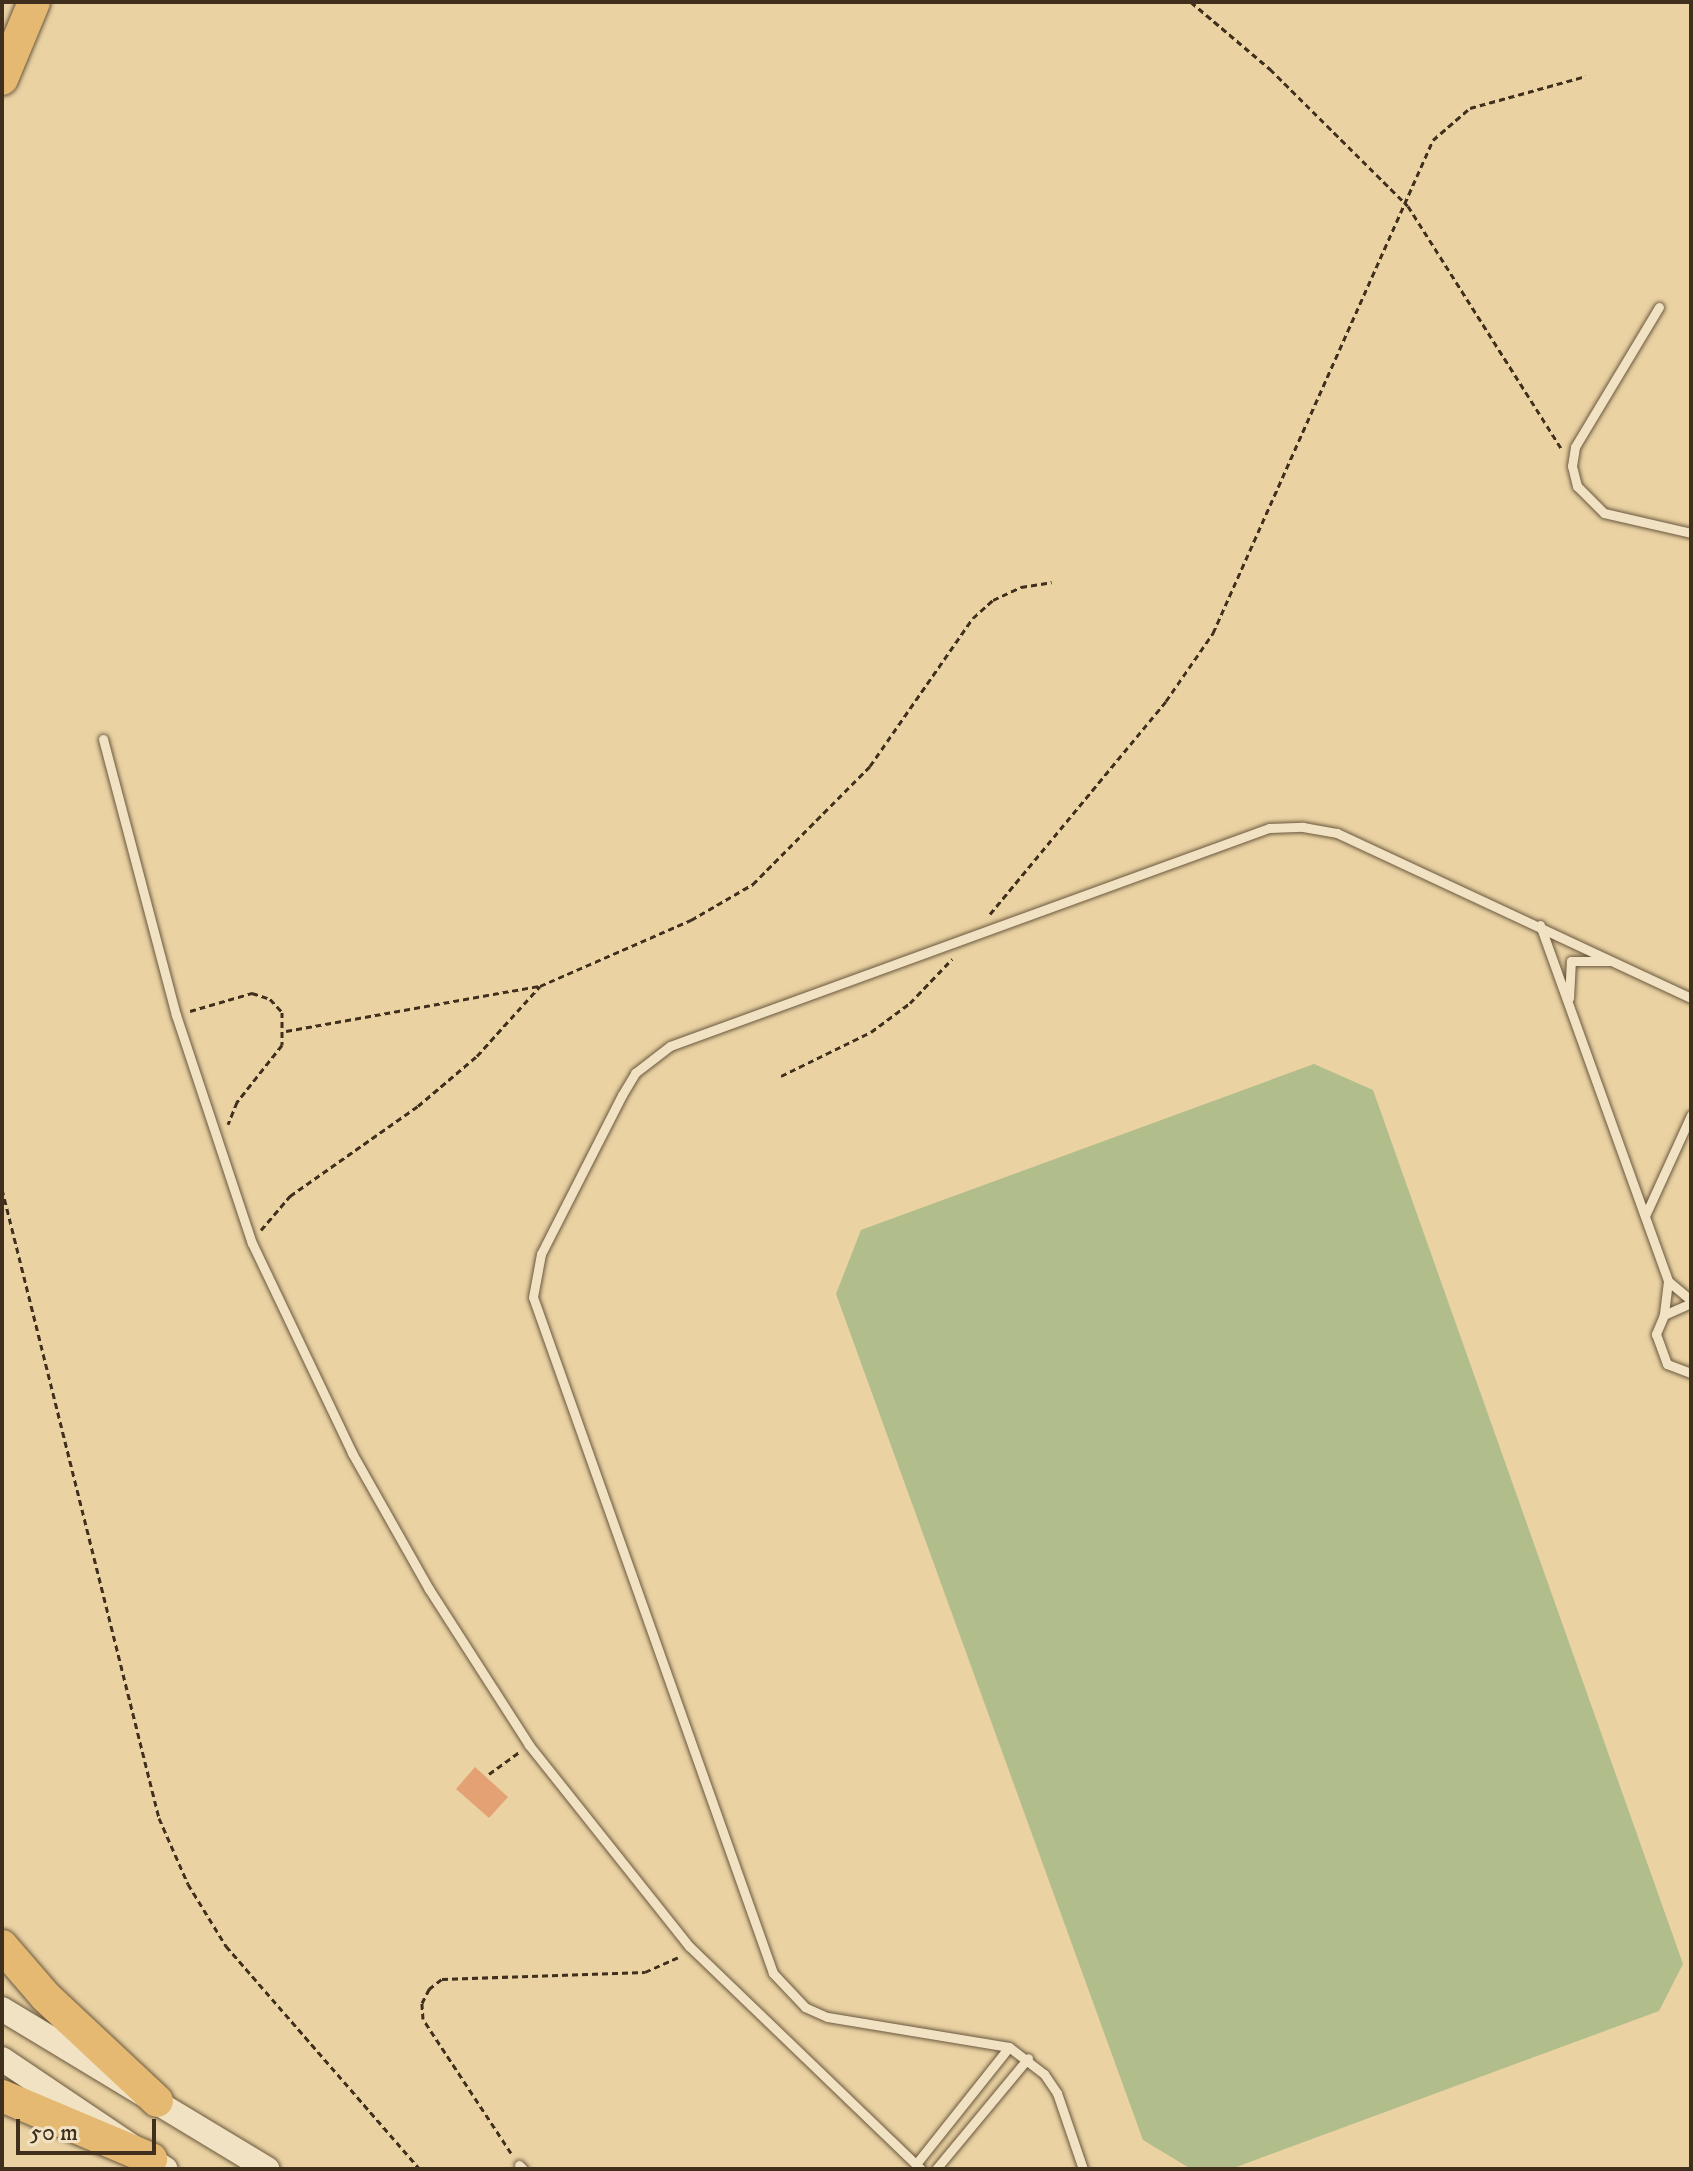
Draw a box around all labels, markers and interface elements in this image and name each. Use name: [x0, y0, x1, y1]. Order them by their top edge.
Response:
scale bar: [20, 2103, 160, 2153]
text: 50 m: [30, 2118, 78, 2148]

